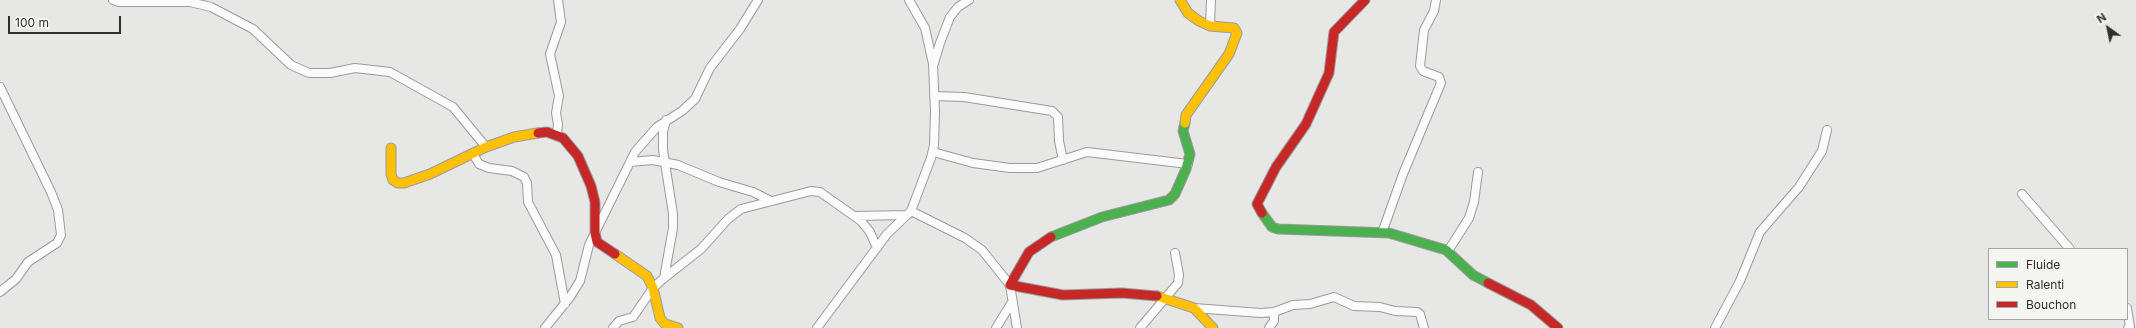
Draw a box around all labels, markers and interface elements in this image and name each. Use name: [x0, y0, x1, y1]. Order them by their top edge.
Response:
scale bar: [10, 8, 123, 34]
north arrow: [2088, 8, 2128, 48]
text: N: [2094, 10, 2109, 26]
text: 100 m: [15, 15, 49, 30]
legend: [1988, 248, 2128, 320]
text: Fluide: [2026, 257, 2060, 272]
text: Ralenti: [2026, 277, 2064, 292]
text: Bouchon: [2026, 297, 2076, 312]

